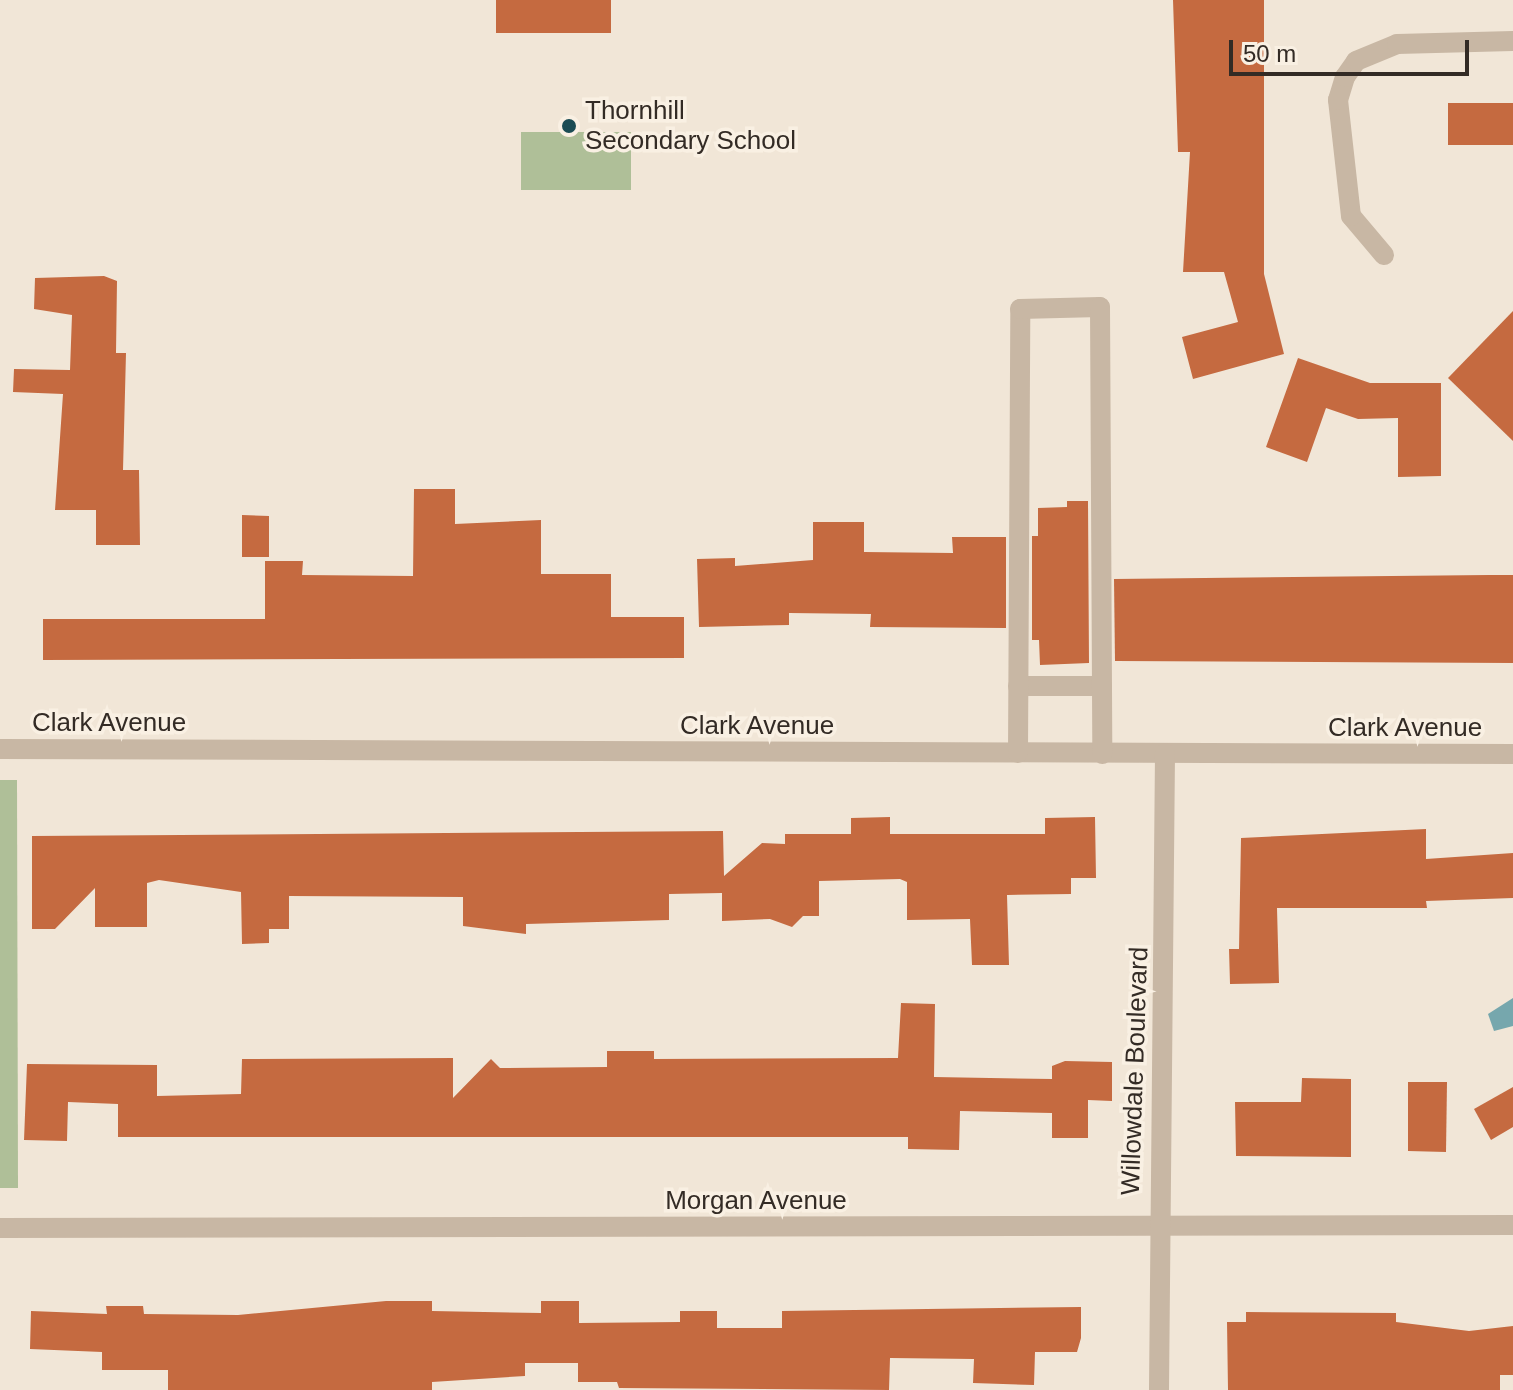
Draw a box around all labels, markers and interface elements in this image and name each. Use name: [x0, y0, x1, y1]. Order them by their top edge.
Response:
scale bar: [1233, 24, 1473, 74]
text: 50 m: [1243, 40, 1296, 67]
place label: Thornhill Secondary School: [585, 95, 796, 156]
marker: Thornhill Secondary School: [560, 117, 578, 135]
street label: Clark Avenue: [31, 707, 187, 739]
street label: Clark Avenue: [679, 710, 835, 742]
street label: Clark Avenue: [1327, 712, 1483, 744]
street label: Willowdale Boulevard: [1115, 946, 1155, 1196]
street label: Morgan Avenue: [664, 1185, 848, 1217]

